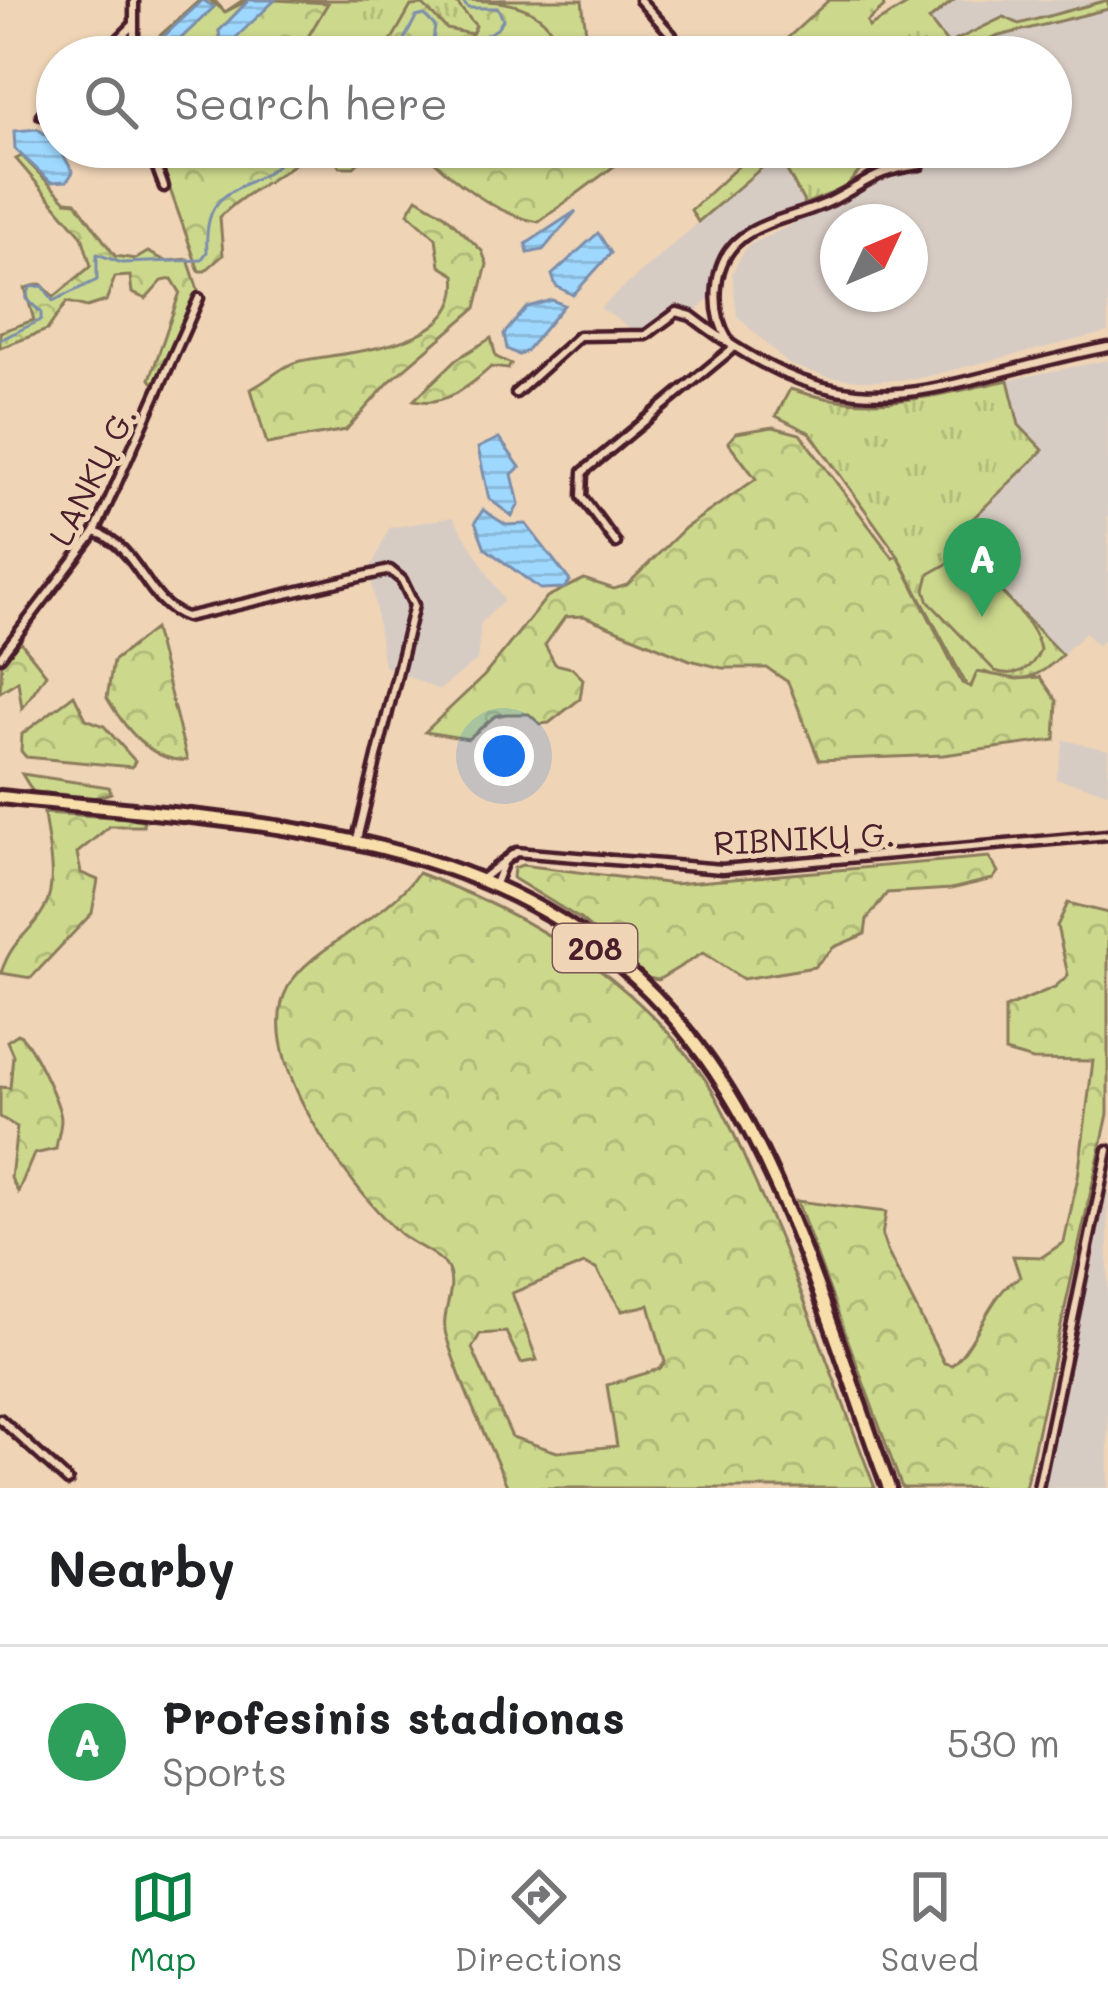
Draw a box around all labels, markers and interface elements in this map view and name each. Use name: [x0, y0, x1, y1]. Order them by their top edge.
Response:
search box: [36, 36, 1072, 168]
icon: search: [78, 69, 144, 135]
text: Search here: [174, 73, 448, 131]
north arrow: [820, 204, 928, 312]
street label: LANKŲ G.: [37, 398, 145, 552]
pin: A: [943, 518, 1021, 617]
your location: [474, 726, 534, 786]
street label: RIBNIKŲ G.: [712, 811, 896, 863]
road number: 208: [553, 924, 637, 972]
text: Nearby: [48, 1533, 235, 1600]
text: Profesinis stadionas: [162, 1687, 625, 1745]
text: A: [73, 1716, 101, 1767]
text: 530 m: [947, 1716, 1060, 1767]
text: Sports: [162, 1745, 287, 1796]
tab: Map: [129, 1864, 196, 1979]
tab: Directions: [455, 1864, 622, 1979]
tab: Saved: [881, 1864, 979, 1979]

